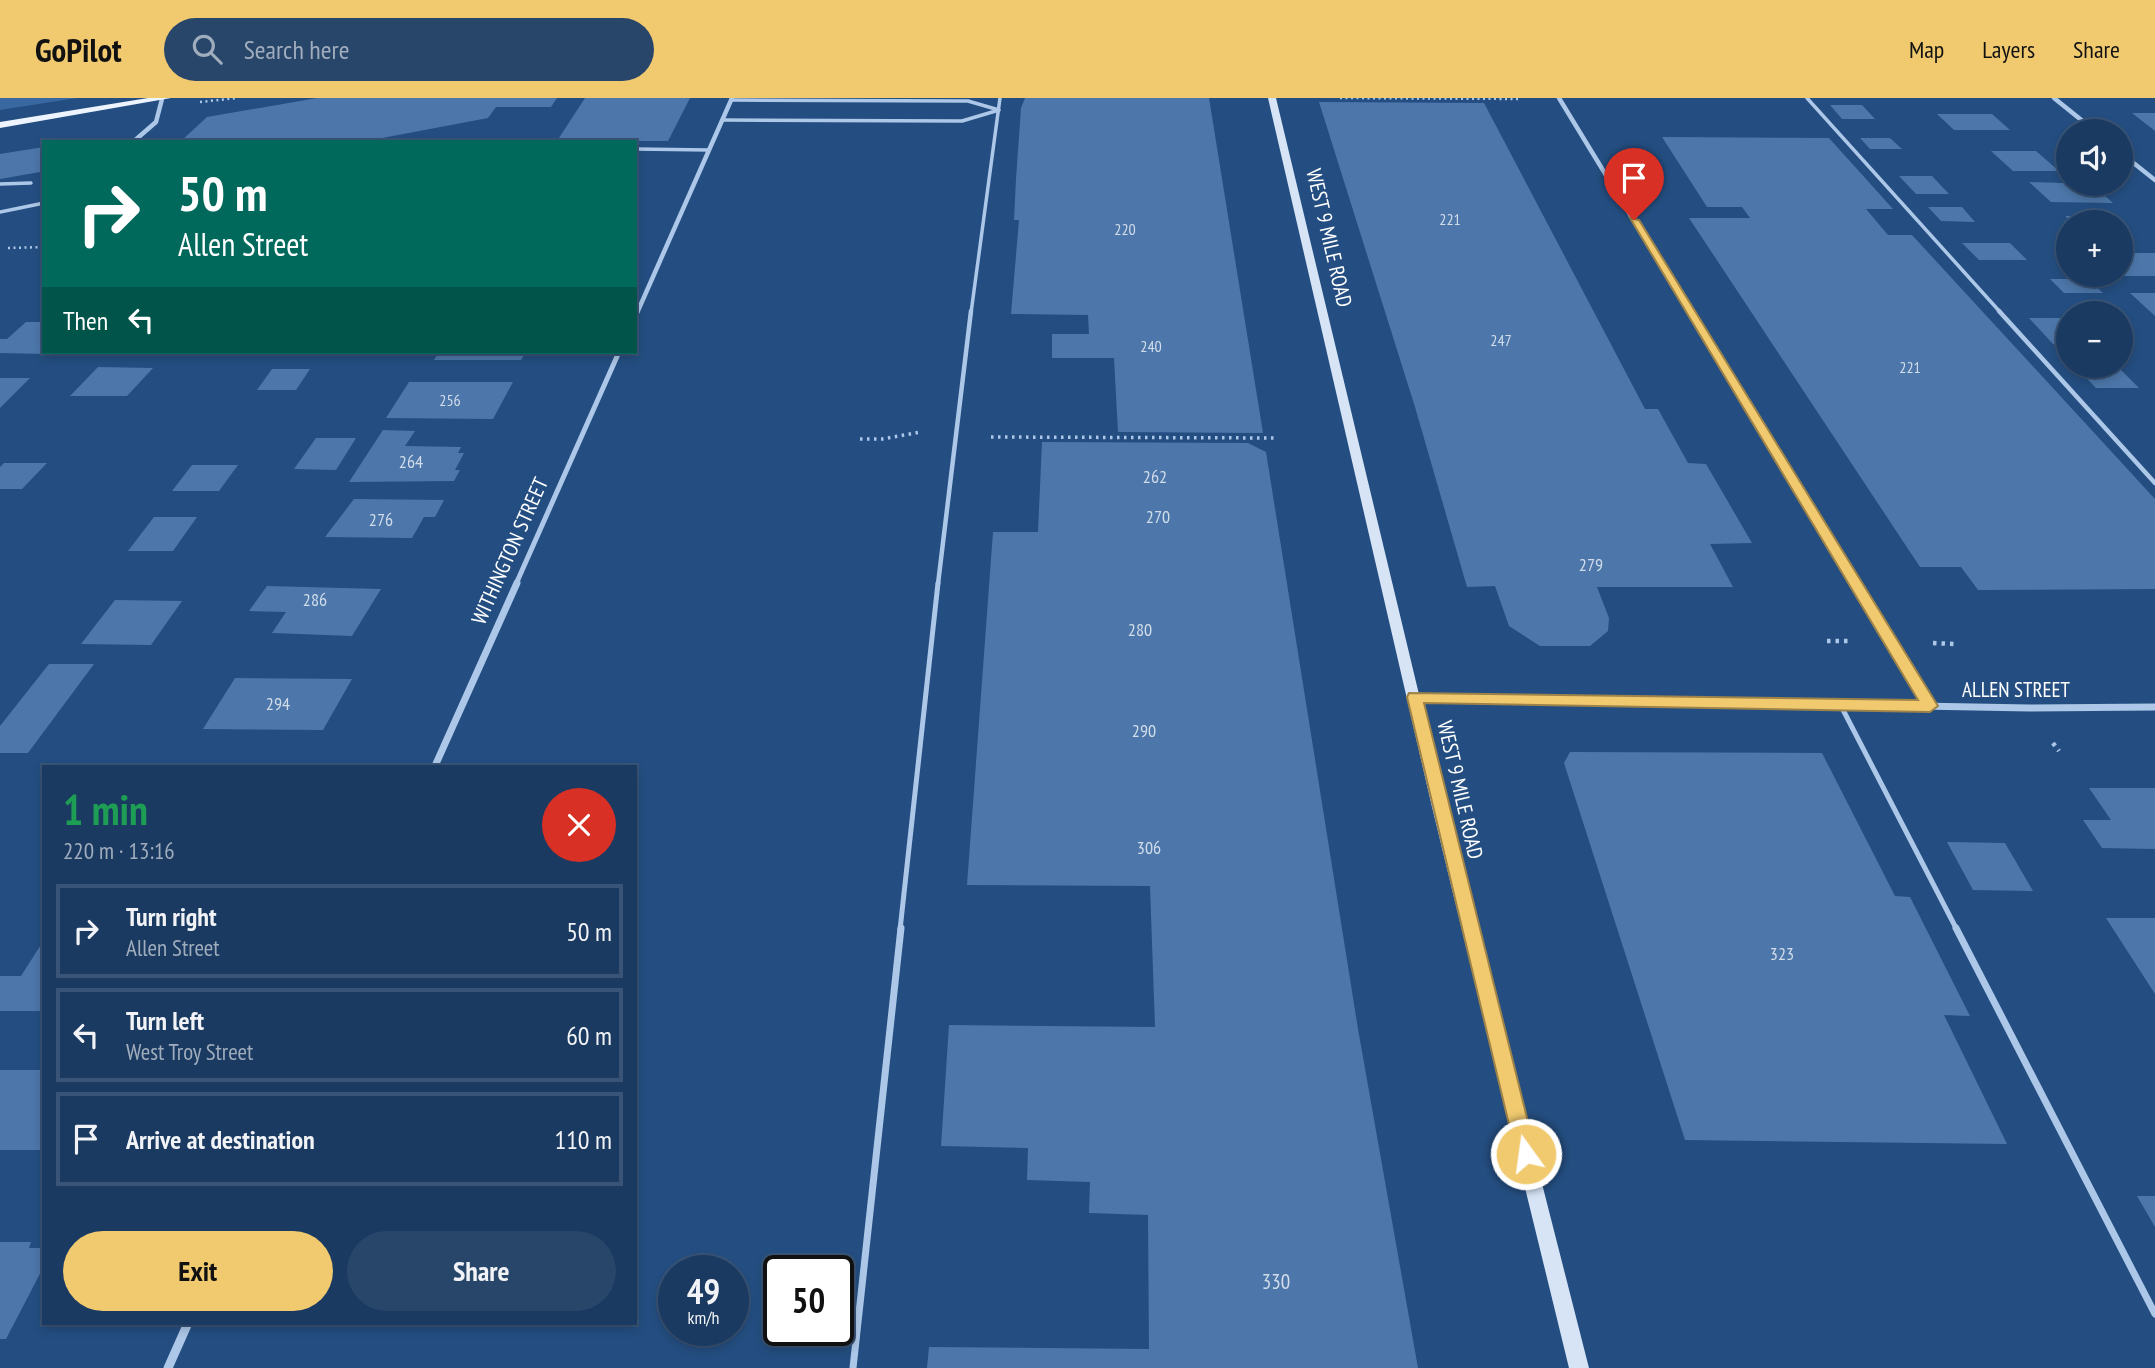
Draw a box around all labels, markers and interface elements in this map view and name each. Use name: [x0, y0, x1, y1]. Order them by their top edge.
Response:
search box: [164, 18, 654, 81]
text: GoPilot: [35, 28, 122, 71]
icon: search: [188, 30, 226, 68]
text: Search here: [244, 33, 349, 66]
text: Map: [1909, 34, 1944, 65]
text: Layers: [1982, 34, 2035, 65]
text: Share: [2073, 34, 2120, 65]
map controls: [2056, 119, 2133, 378]
button: sound: [2056, 119, 2133, 196]
pin: [1604, 148, 1664, 220]
icon: arrive: [1615, 159, 1653, 197]
text: 50 m: [178, 161, 267, 225]
street label: WEST 9 MILE ROAD: [1300, 166, 1359, 310]
icon: right: [63, 168, 154, 259]
house number: 221: [1439, 209, 1461, 229]
button: +: [2056, 210, 2133, 287]
house number: 220: [1114, 219, 1136, 239]
text: Allen Street: [178, 223, 308, 265]
icon: left: [122, 301, 160, 339]
button: −: [2056, 301, 2133, 378]
text: Then: [63, 304, 108, 337]
house number: 247: [1490, 330, 1512, 350]
house number: 240: [1140, 336, 1162, 356]
house number: 221: [1899, 357, 1921, 377]
house number: 256: [439, 390, 461, 410]
house number: 264: [399, 450, 423, 473]
house number: 262: [1143, 465, 1167, 488]
street label: WITHINGTON STREET: [465, 473, 554, 628]
house number: 270: [1146, 505, 1170, 528]
house number: 276: [369, 508, 393, 531]
house number: 279: [1579, 553, 1603, 576]
house number: 286: [303, 588, 327, 611]
house number: 280: [1128, 618, 1152, 641]
street label: ALLEN STREET: [1962, 676, 2071, 703]
house number: 294: [266, 692, 290, 715]
street label: WEST 9 MILE ROAD: [1431, 718, 1490, 862]
house number: 290: [1132, 719, 1156, 742]
text: 1 min: [63, 782, 148, 837]
button: close: [542, 788, 616, 862]
text: 220 m · 13:16: [63, 836, 175, 865]
house number: 306: [1137, 836, 1161, 859]
text: Turn right: [126, 900, 217, 933]
icon: right: [67, 912, 105, 950]
text: 50 m: [566, 915, 612, 948]
text: Allen Street: [126, 933, 220, 962]
house number: 323: [1770, 942, 1794, 965]
text: Turn left: [126, 1004, 204, 1037]
icon: left: [67, 1016, 105, 1054]
text: 60 m: [566, 1019, 612, 1052]
text: West Troy Street: [126, 1037, 253, 1066]
position arrow: [1489, 1117, 1563, 1191]
icon: arrive: [67, 1120, 105, 1158]
text: Arrive at destination: [126, 1123, 315, 1156]
text: 110 m: [554, 1123, 612, 1156]
button: Exit: [63, 1231, 333, 1311]
button: Share: [347, 1231, 616, 1311]
speed limit sign: 50: [763, 1255, 854, 1346]
text: 49: [687, 1268, 720, 1314]
house number: 330: [1262, 1268, 1290, 1295]
text: km/h: [688, 1306, 719, 1329]

